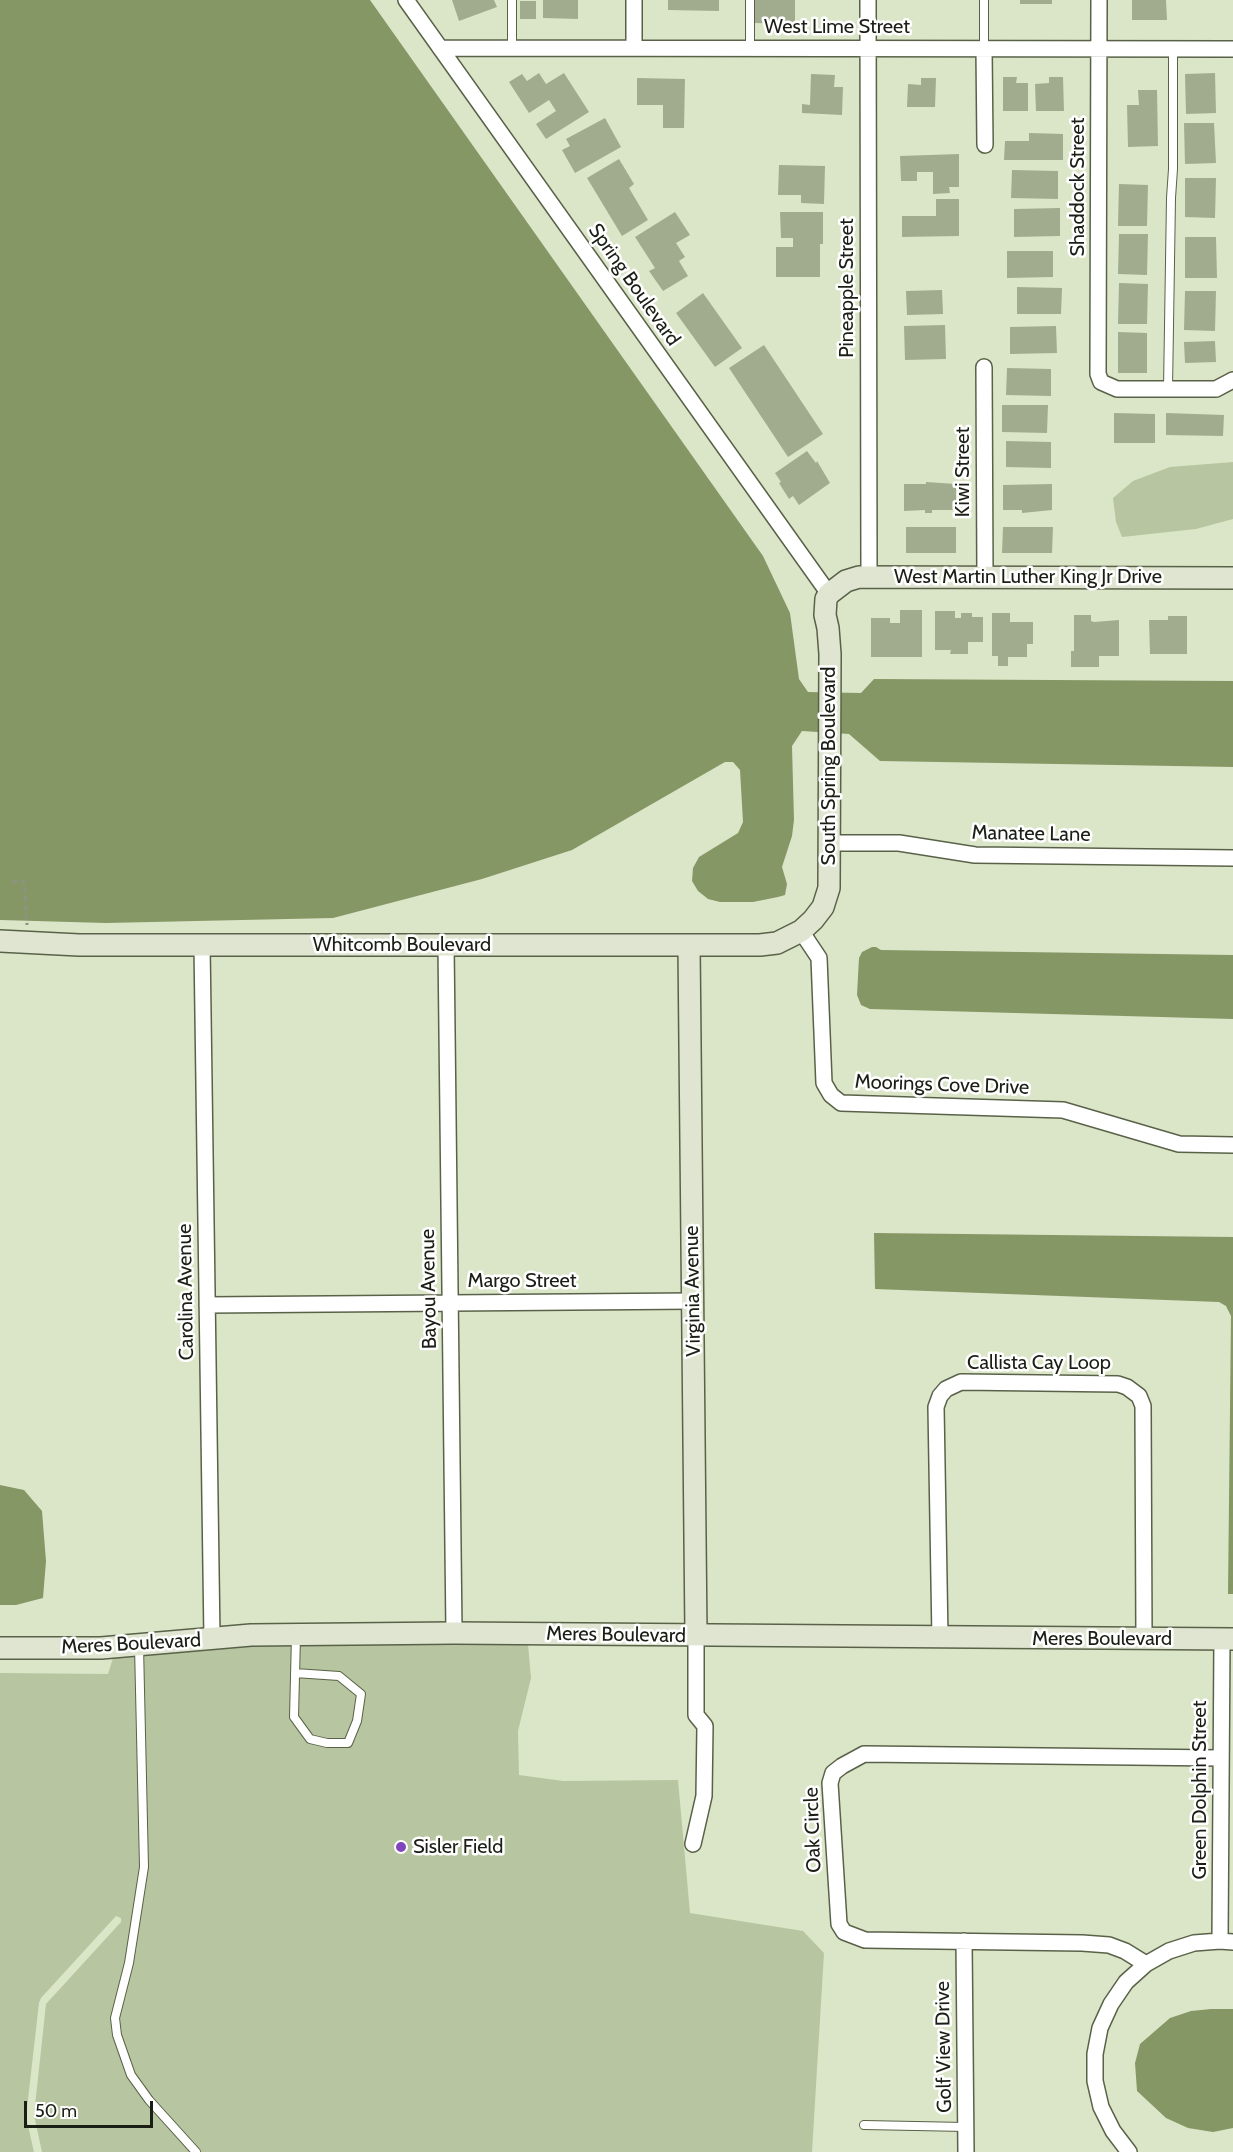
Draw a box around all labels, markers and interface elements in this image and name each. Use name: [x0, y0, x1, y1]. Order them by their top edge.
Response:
street label: West Lime Street: [764, 15, 910, 39]
street label: Shaddock Street: [1066, 117, 1090, 257]
street label: Pineapple Street: [835, 218, 859, 358]
street label: Spring Boulevard: [583, 219, 685, 351]
street label: Kiwi Street: [951, 427, 975, 517]
street label: West Martin Luther King Jr Drive: [894, 565, 1162, 589]
street label: South Spring Boulevard: [817, 667, 841, 865]
street label: Manatee Lane: [971, 821, 1091, 847]
street label: Whitcomb Boulevard: [313, 933, 491, 957]
street label: Moorings Cove Drive: [854, 1070, 1030, 1100]
street label: Carolina Avenue: [173, 1223, 199, 1361]
street label: Virginia Avenue: [680, 1225, 706, 1357]
street label: Bayou Avenue: [416, 1229, 442, 1349]
street label: Margo Street: [468, 1269, 576, 1293]
street label: Callista Cay Loop: [967, 1351, 1111, 1375]
street label: Meres Boulevard: [546, 1622, 686, 1648]
street label: Meres Boulevard: [1032, 1627, 1172, 1651]
street label: Meres Boulevard: [60, 1628, 202, 1660]
street label: Green Dolphin Street: [1188, 1701, 1212, 1879]
street label: Oak Circle: [800, 1787, 826, 1873]
place label: Sisler Field: [413, 1835, 503, 1859]
marker: Sisler Field: [394, 1840, 408, 1854]
street label: Golf View Drive: [931, 1981, 957, 2113]
scale bar: [27, 2089, 156, 2127]
text: 50 m: [35, 2100, 77, 2122]

